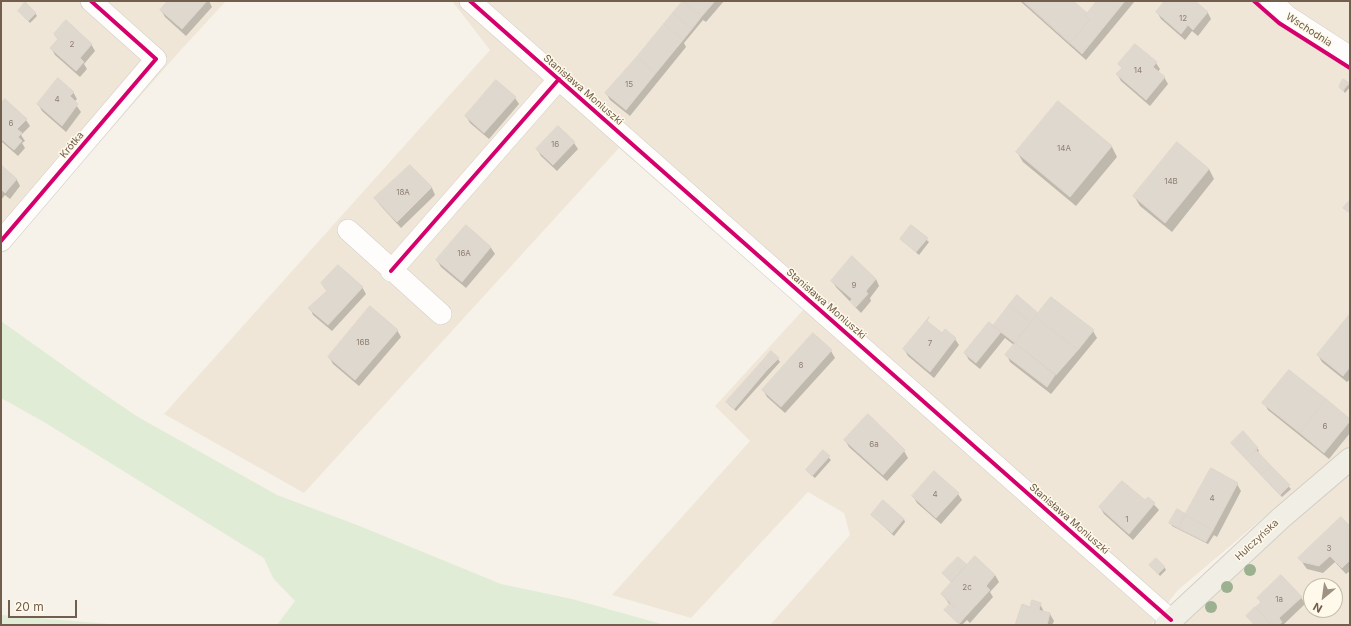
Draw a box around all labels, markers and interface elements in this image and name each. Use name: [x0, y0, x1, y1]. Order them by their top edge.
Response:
street label: Wschodnia: [1284, 11, 1334, 49]
house number: 12: [1179, 14, 1187, 24]
house number: 2: [70, 40, 74, 50]
street label: Stanisława Moniuszki: [541, 52, 625, 128]
house number: 14: [1134, 66, 1142, 76]
house number: 15: [625, 80, 633, 90]
house number: 4: [54, 95, 60, 105]
house number: 6: [9, 119, 13, 129]
street label: Krótka: [58, 129, 86, 161]
house number: 16: [551, 140, 559, 150]
house number: 14A: [1057, 144, 1071, 154]
house number: 14B: [1164, 177, 1178, 187]
house number: 18A: [396, 188, 410, 198]
house number: 16A: [457, 249, 471, 259]
street label: Stanisława Moniuszki: [784, 266, 868, 342]
house number: 9: [852, 281, 856, 291]
house number: 16B: [356, 338, 370, 348]
house number: 7: [928, 339, 932, 349]
house number: 8: [799, 361, 803, 371]
house number: 6: [1323, 422, 1327, 432]
house number: 6a: [869, 440, 879, 450]
street label: Stanisława Moniuszki: [1027, 481, 1111, 557]
house number: 4: [932, 490, 938, 500]
house number: 4: [1209, 494, 1215, 504]
house number: 1: [1125, 515, 1129, 525]
street label: Hulczyńska: [1233, 517, 1281, 563]
house number: 3: [1327, 544, 1331, 554]
north arrow: [1303, 578, 1343, 618]
house number: 2c: [962, 583, 972, 593]
scale bar: [10, 592, 79, 618]
house number: 1a: [1275, 595, 1283, 605]
text: 20 m: [15, 599, 44, 614]
text: N: [1311, 599, 1325, 616]

